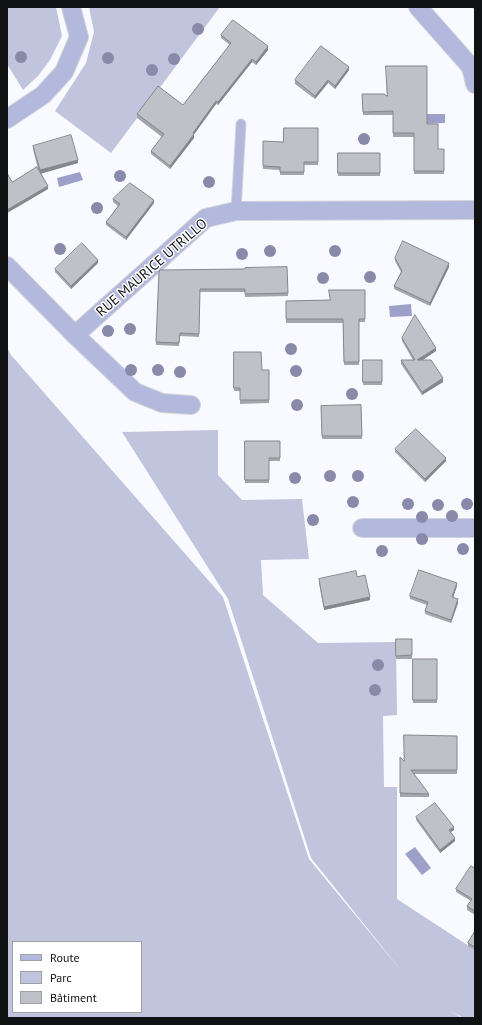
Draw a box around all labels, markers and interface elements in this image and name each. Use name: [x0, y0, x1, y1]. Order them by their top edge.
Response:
street label: RUE MAURICE UTRILLO: [93, 215, 211, 321]
legend: [12, 941, 142, 1013]
text: Route: [50, 950, 80, 965]
text: Parc: [50, 970, 72, 985]
text: Bâtiment: [50, 990, 97, 1005]

